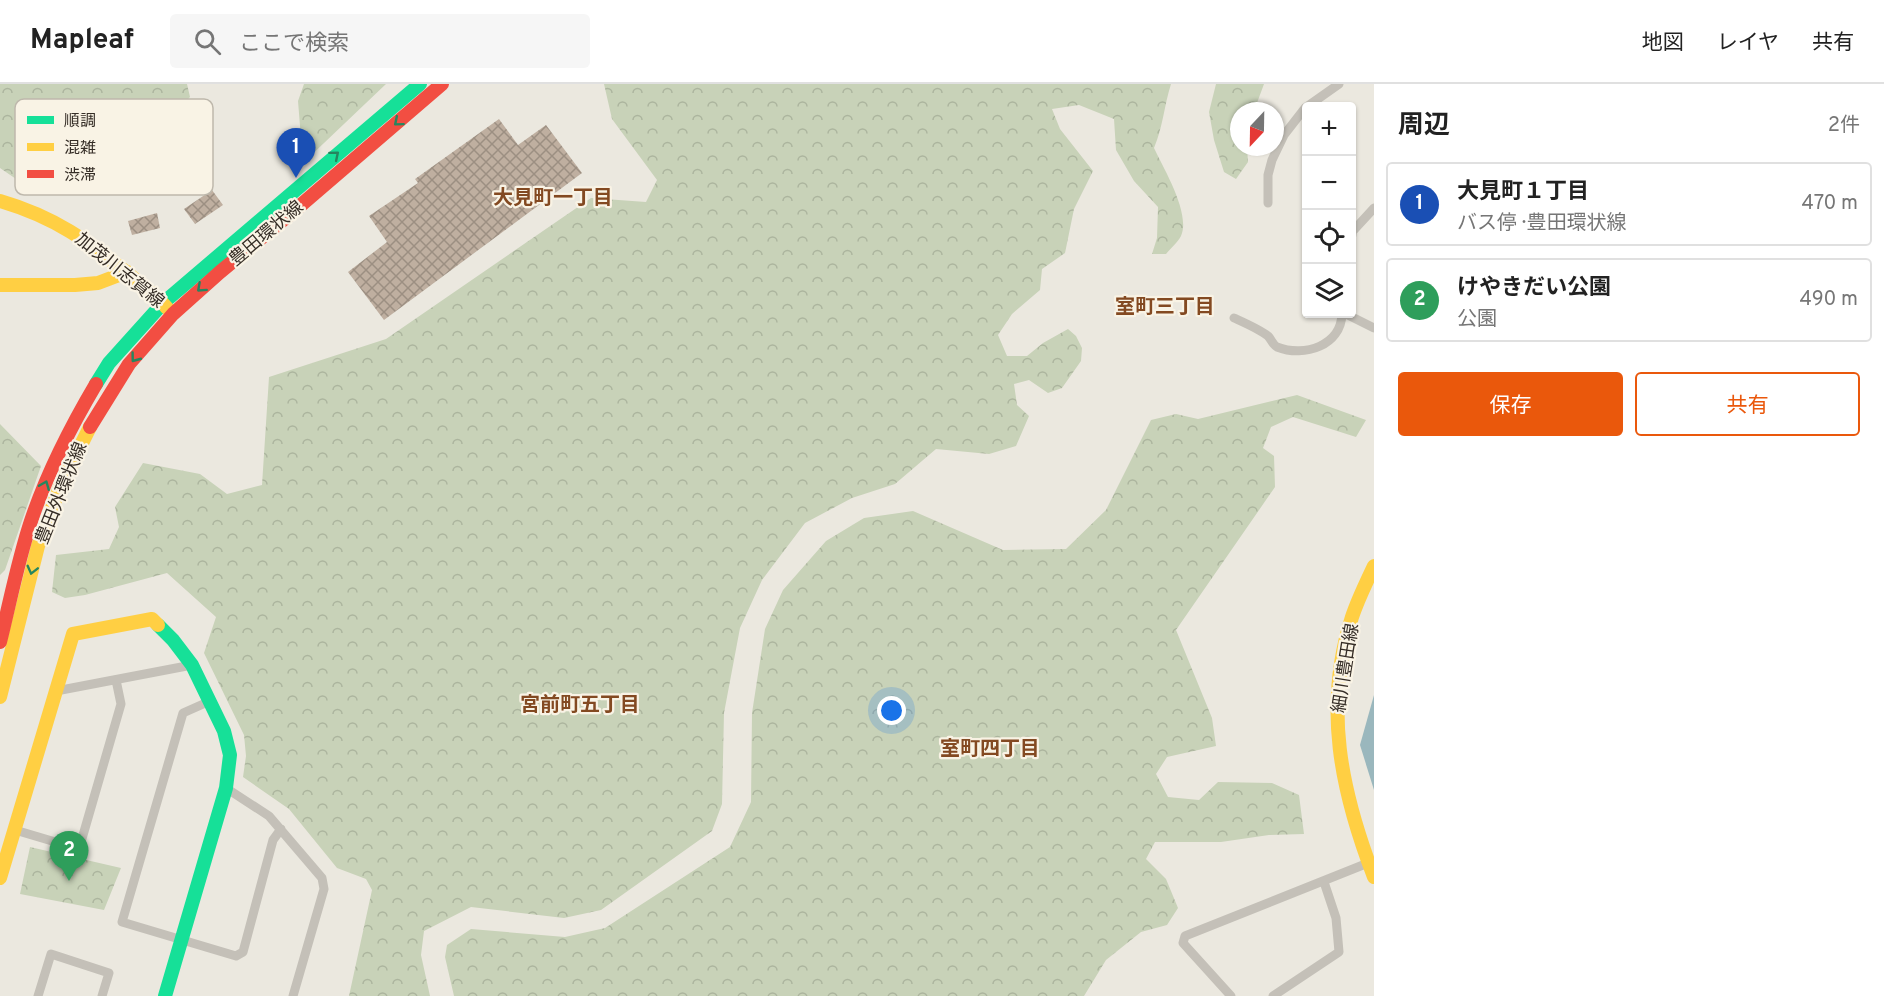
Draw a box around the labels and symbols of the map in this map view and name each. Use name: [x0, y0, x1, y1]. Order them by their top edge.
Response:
legend: [15, 99, 213, 195]
north arrow: [1230, 102, 1284, 156]
text: 順調: [64, 112, 96, 132]
one-way arrow: [394, 114, 405, 125]
pin: 1: [276, 128, 316, 178]
text: 混雑: [64, 139, 96, 159]
one-way arrow: [328, 151, 339, 162]
text: 渋滞: [64, 166, 96, 186]
district label: 大見町一丁目: [493, 186, 613, 212]
street label: 豊田環状線: [225, 196, 309, 272]
street label: 加茂川志賀線: [70, 228, 168, 314]
one-way arrow: [197, 281, 208, 292]
district label: 室町三丁目: [1115, 295, 1215, 321]
one-way arrow: [131, 352, 142, 363]
street label: 豊田外環状線: [31, 439, 93, 548]
one-way arrow: [38, 480, 51, 491]
one-way arrow: [27, 565, 40, 575]
street label: 細川豊田線: [1328, 622, 1365, 714]
district label: 宮前町五丁目: [520, 693, 640, 719]
your location: [877, 696, 906, 725]
district label: 室町四丁目: [940, 737, 1040, 763]
pin: 2: [50, 832, 88, 881]

